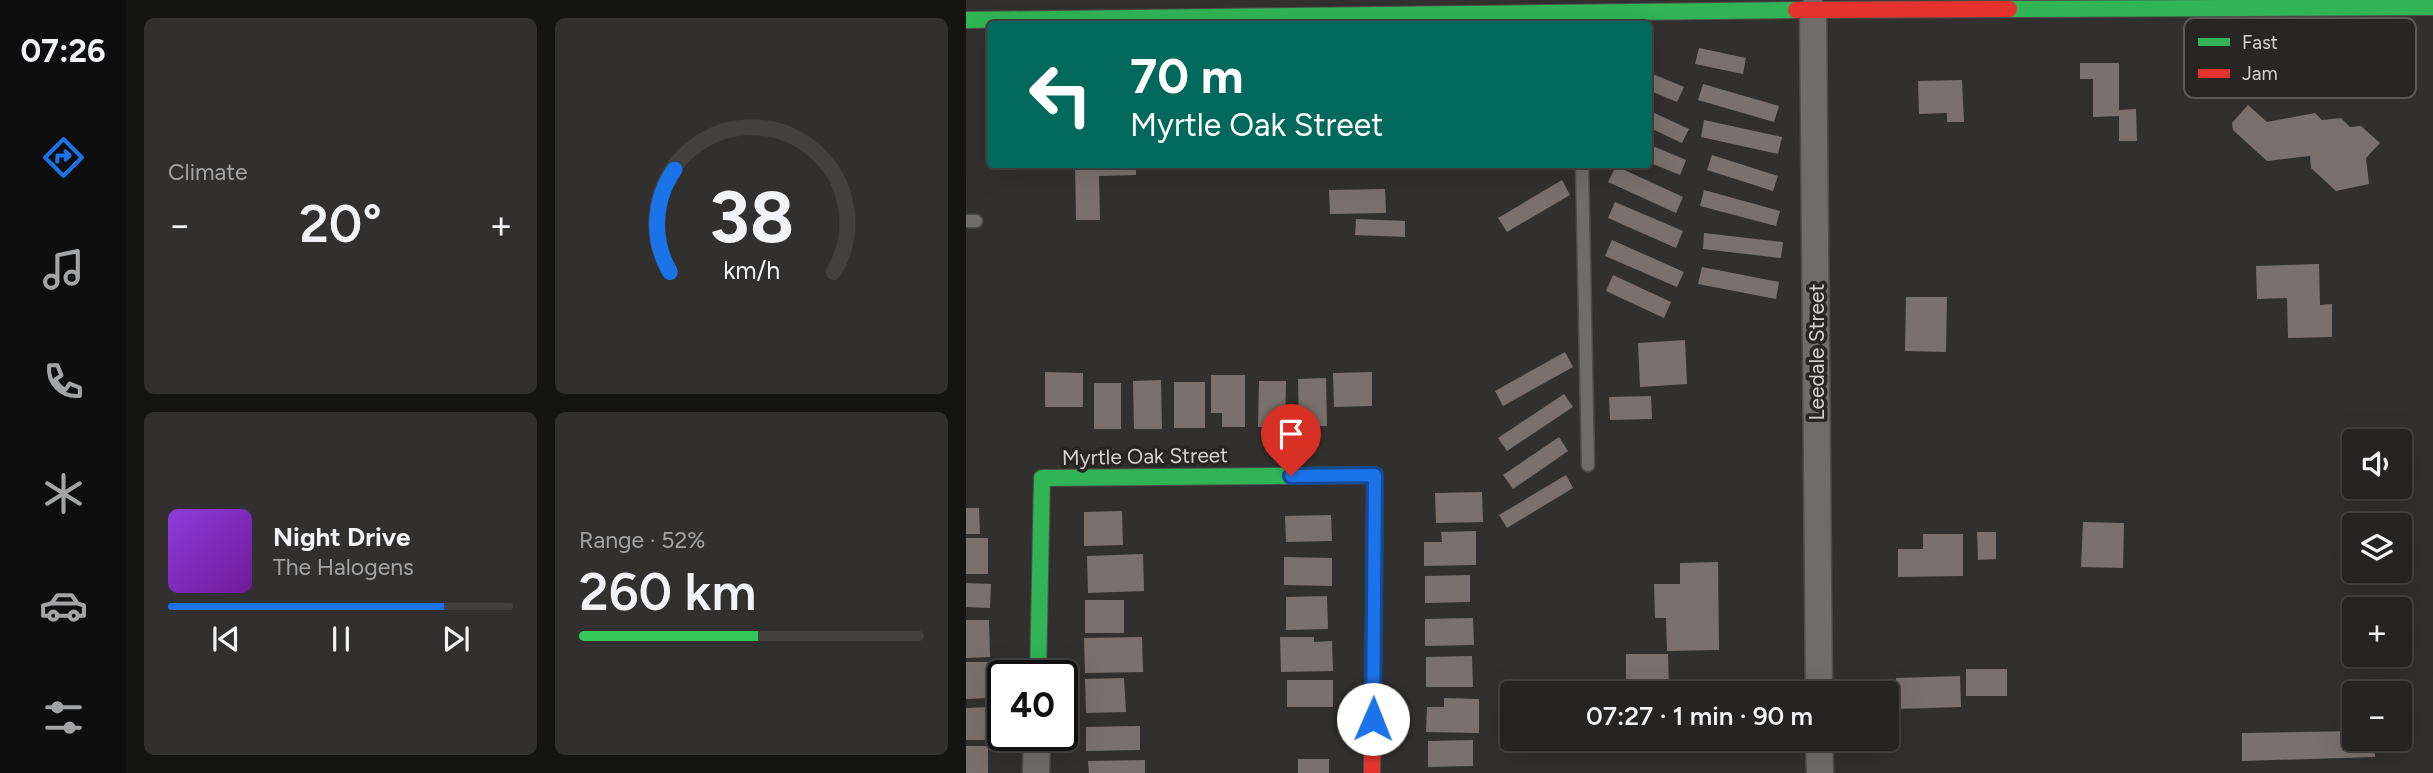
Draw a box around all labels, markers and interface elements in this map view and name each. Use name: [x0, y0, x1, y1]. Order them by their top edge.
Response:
legend: [2184, 18, 2416, 98]
text: Fast: [2242, 31, 2278, 54]
text: 07:26: [20, 32, 106, 70]
text: 70 m: [1130, 46, 1243, 105]
icon: left: [1015, 49, 1106, 140]
text: Jam: [2242, 62, 2278, 85]
text: Myrtle Oak Street: [1130, 106, 1383, 144]
icon: directions: [39, 133, 88, 182]
text: Climate: [168, 158, 247, 186]
text: 38: [709, 173, 794, 260]
text: 20°: [299, 193, 382, 255]
text: −: [168, 202, 192, 248]
text: +: [489, 202, 513, 248]
icon: music: [39, 245, 88, 294]
text: km/h: [723, 255, 780, 285]
street label: Leedale Street: [1804, 283, 1829, 420]
icon: phone: [39, 357, 88, 406]
pin: [1261, 404, 1321, 476]
icon: arrive: [1272, 415, 1310, 453]
map controls: [2342, 429, 2412, 751]
button: sound: [2342, 429, 2412, 499]
street label: Myrtle Oak Street: [1062, 442, 1228, 470]
icon: climate: [39, 469, 88, 518]
button: layers: [2342, 513, 2412, 583]
text: Night Drive: [273, 521, 410, 553]
text: Range · 52%: [579, 526, 705, 554]
text: The Halogens: [273, 553, 414, 581]
text: 260 km: [579, 561, 756, 623]
icon: car: [39, 581, 88, 630]
button: +: [2342, 597, 2412, 667]
icon: previous: [207, 620, 245, 658]
icon: pause: [322, 620, 360, 658]
icon: next: [437, 620, 475, 658]
speed limit sign: 40: [987, 660, 1078, 751]
button: −: [2342, 681, 2412, 751]
position arrow: [1336, 682, 1410, 756]
icon: filters: [39, 693, 88, 742]
text: 07:27 · 1 min · 90 m: [1586, 700, 1813, 732]

